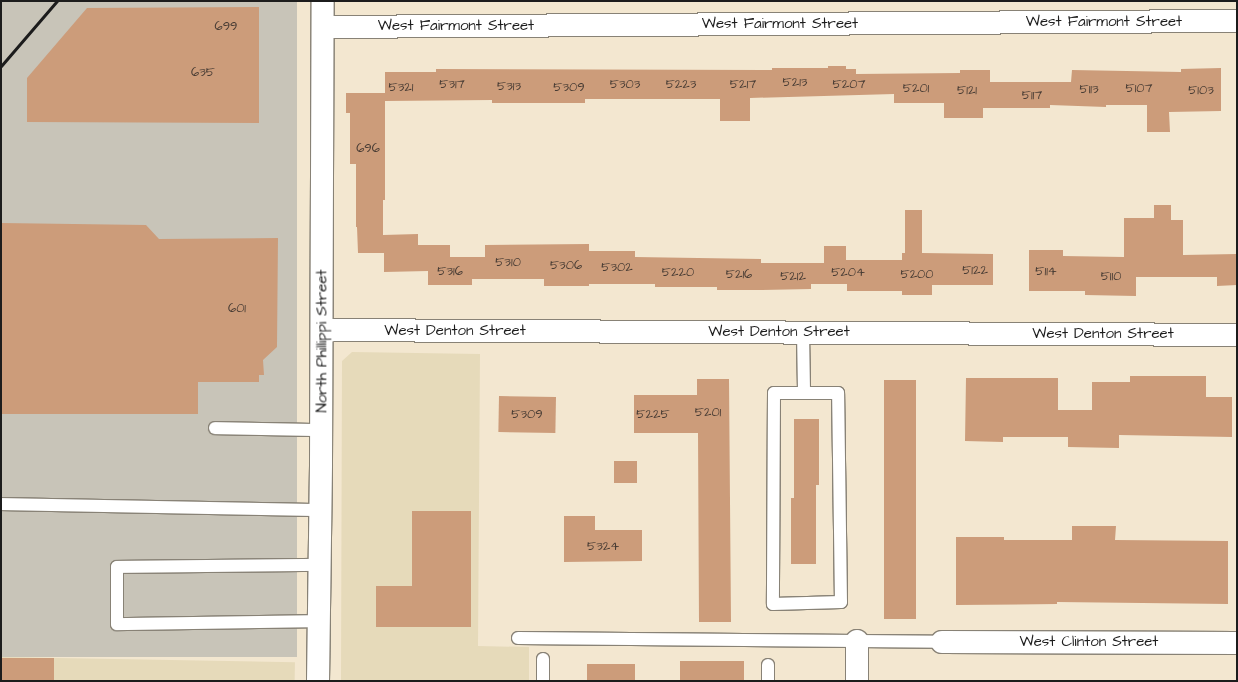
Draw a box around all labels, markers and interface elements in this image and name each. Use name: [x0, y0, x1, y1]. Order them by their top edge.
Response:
street label: West Fairmont Street: [1026, 13, 1182, 31]
street label: West Fairmont Street: [702, 15, 858, 33]
street label: West Fairmont Street: [378, 17, 534, 35]
house number: 699: [215, 18, 237, 34]
house number: 635: [191, 64, 215, 80]
house number: 5213: [783, 74, 807, 90]
house number: 5317: [439, 76, 465, 92]
house number: 5303: [610, 76, 640, 92]
house number: 5223: [666, 76, 696, 92]
house number: 5217: [730, 76, 756, 92]
house number: 5207: [833, 76, 865, 92]
house number: 5313: [497, 78, 521, 94]
house number: 5321: [389, 79, 413, 95]
house number: 5309: [553, 79, 585, 95]
house number: 5201: [903, 80, 929, 96]
house number: 5107: [1125, 80, 1153, 96]
house number: 5113: [1079, 81, 1099, 97]
house number: 5121: [957, 82, 977, 98]
house number: 5103: [1188, 82, 1214, 98]
house number: 5117: [1022, 87, 1042, 103]
house number: 696: [356, 140, 380, 156]
house number: 5310: [495, 254, 521, 270]
house number: 5306: [550, 257, 582, 273]
house number: 5302: [601, 259, 633, 275]
house number: 5122: [962, 262, 988, 278]
house number: 5316: [437, 263, 463, 279]
house number: 5114: [1035, 263, 1057, 279]
house number: 5220: [662, 264, 694, 280]
house number: 5204: [831, 264, 865, 280]
house number: 5216: [726, 266, 752, 282]
house number: 5200: [900, 266, 934, 282]
house number: 5212: [780, 268, 806, 284]
house number: 5110: [1101, 268, 1121, 284]
street label: North Phillippi Street: [313, 269, 331, 413]
house number: 601: [228, 300, 246, 316]
street label: West Denton Street: [384, 322, 526, 340]
street label: West Denton Street: [708, 323, 850, 341]
street label: West Denton Street: [1032, 325, 1174, 343]
house number: 5201: [695, 404, 721, 420]
house number: 5309: [511, 406, 543, 422]
house number: 5225: [636, 406, 670, 422]
house number: 5324: [587, 538, 619, 554]
street label: West Clinton Street: [1020, 633, 1158, 651]

